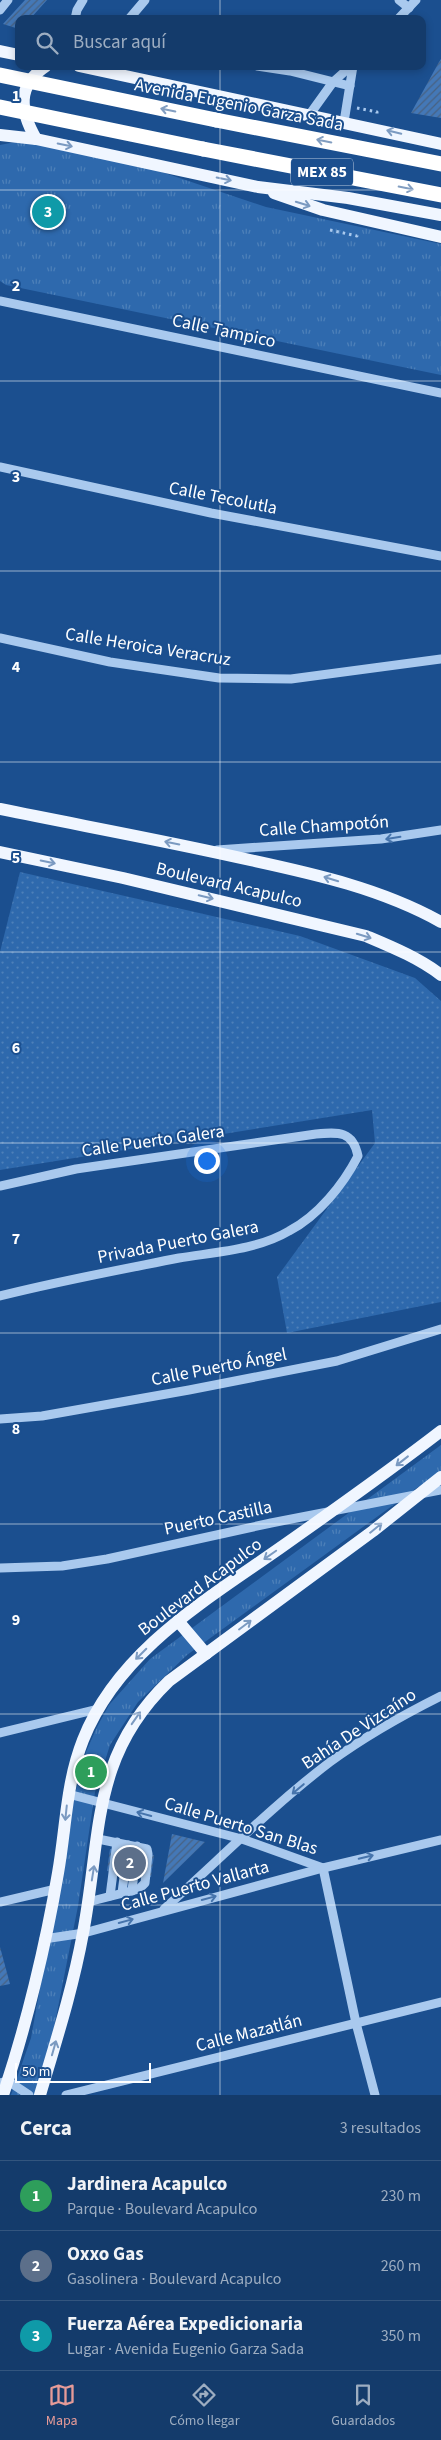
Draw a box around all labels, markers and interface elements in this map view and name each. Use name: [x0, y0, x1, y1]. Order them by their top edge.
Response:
search box: [15, 15, 426, 70]
icon: search: [33, 29, 61, 57]
text: Buscar aquí: [73, 29, 166, 56]
street label: Avenida Eugenio Garza Sada: [132, 72, 346, 138]
text: 1: [12, 85, 20, 107]
one-way arrow: [161, 105, 177, 114]
one-way arrow: [386, 127, 402, 136]
one-way arrow: [317, 136, 333, 146]
one-way arrow: [57, 141, 73, 150]
road number: MEX 85: [291, 158, 353, 186]
one-way arrow: [216, 175, 232, 185]
one-way arrow: [397, 184, 413, 193]
pin: 3: [32, 193, 64, 231]
one-way arrow: [295, 200, 311, 209]
text: 2: [12, 275, 20, 297]
street label: Calle Tampico: [170, 308, 278, 354]
text: 3: [12, 466, 20, 488]
street label: Calle Tecolutla: [167, 475, 279, 521]
street label: Calle Heroica Veracruz: [63, 622, 233, 672]
text: 4: [12, 656, 21, 678]
street label: Calle Champotón: [258, 809, 390, 843]
one-way arrow: [385, 833, 401, 843]
one-way arrow: [164, 838, 180, 847]
text: 5: [12, 847, 20, 869]
street label: Boulevard Acapulco: [153, 856, 305, 914]
one-way arrow: [39, 858, 55, 867]
one-way arrow: [323, 874, 339, 883]
one-way arrow: [198, 893, 214, 902]
one-way arrow: [356, 932, 372, 942]
text: 6: [12, 1037, 20, 1059]
street label: Calle Puerto Galera: [80, 1119, 226, 1163]
your location: [194, 1148, 220, 1174]
street label: Privada Puerto Galera: [95, 1214, 261, 1270]
text: 7: [12, 1228, 20, 1250]
street label: Calle Puerto Ángel: [149, 1342, 289, 1392]
text: 8: [12, 1418, 20, 1440]
one-way arrow: [396, 1455, 409, 1466]
street label: Puerto Castilla: [162, 1494, 274, 1542]
one-way arrow: [369, 1523, 382, 1534]
street label: Boulevard Acapulco: [133, 1532, 267, 1642]
one-way arrow: [263, 1550, 277, 1560]
text: 9: [12, 1609, 20, 1631]
one-way arrow: [238, 1619, 251, 1630]
one-way arrow: [135, 1647, 147, 1660]
street label: Bahía De Vizcaíno: [297, 1682, 421, 1776]
one-way arrow: [131, 1711, 141, 1725]
pin: 1: [75, 1753, 107, 1791]
one-way arrow: [292, 1783, 305, 1794]
street label: Calle Puerto San Blas: [161, 1791, 321, 1861]
one-way arrow: [61, 1805, 71, 1821]
one-way arrow: [136, 1808, 152, 1818]
pin: 2: [114, 1844, 146, 1882]
one-way arrow: [358, 1852, 374, 1861]
street label: Calle Puerto Vallarta: [118, 1854, 272, 1918]
one-way arrow: [88, 1865, 98, 1881]
one-way arrow: [201, 1893, 217, 1903]
one-way arrow: [117, 1916, 133, 1925]
street label: Calle Mazatlán: [193, 2008, 305, 2058]
one-way arrow: [50, 2041, 60, 2057]
scale bar: [15, 2060, 151, 2083]
text: 50 m: [22, 2062, 50, 2082]
text: Cerca: [20, 2113, 72, 2143]
text: 3 resultados: [340, 2117, 421, 2139]
text: Jardinera Acapulco: [67, 2171, 227, 2198]
text: 1: [32, 2185, 40, 2207]
text: 230 m: [381, 2185, 421, 2207]
text: Parque · Boulevard Acapulco: [67, 2198, 258, 2220]
text: Oxxo Gas: [67, 2241, 144, 2268]
text: 2: [32, 2255, 40, 2277]
text: 260 m: [381, 2255, 421, 2277]
text: Gasolinera · Boulevard Acapulco: [67, 2268, 281, 2290]
text: Fuerza Aérea Expedicionaria: [67, 2311, 303, 2338]
text: 3: [32, 2325, 40, 2347]
text: 350 m: [381, 2325, 421, 2347]
text: Lugar · Avenida Eugenio Garza Sada: [67, 2338, 304, 2360]
tab: Mapa: [46, 2381, 78, 2431]
tab: Cómo llegar: [169, 2381, 240, 2431]
tab: Guardados: [331, 2381, 395, 2431]

